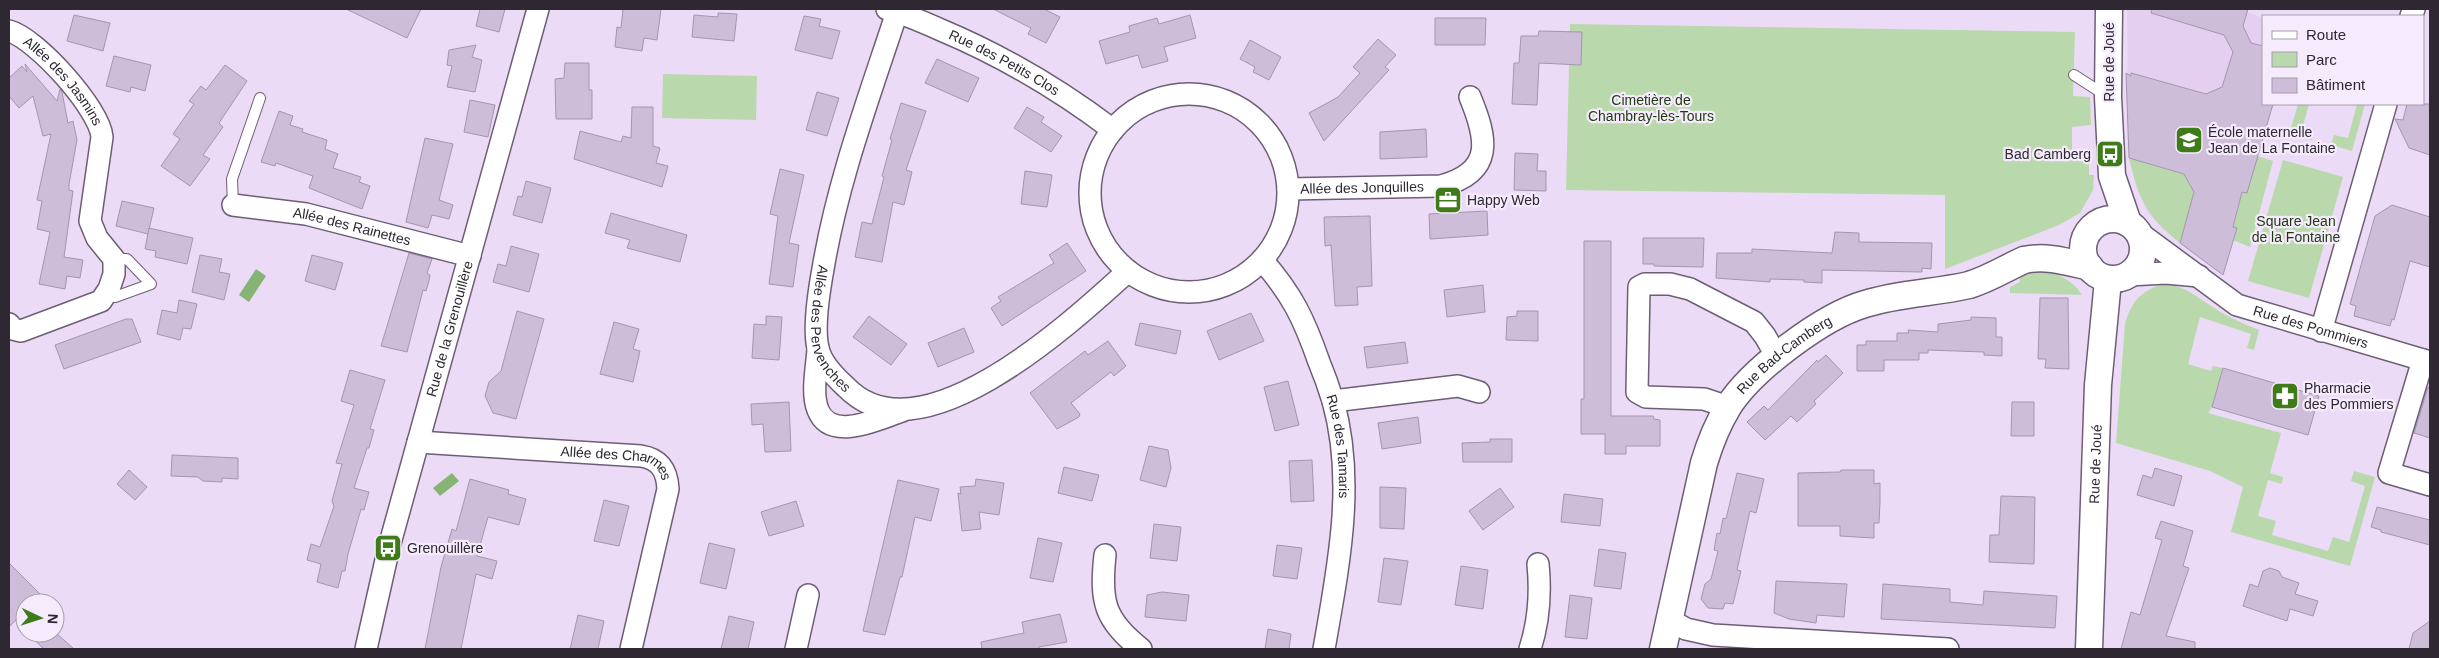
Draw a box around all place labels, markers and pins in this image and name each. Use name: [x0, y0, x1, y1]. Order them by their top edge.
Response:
place label: École maternelle Jean de La Fontaine: [2208, 124, 2336, 156]
school or university icon: École maternelle Jean de La Fontaine: [2174, 125, 2204, 155]
bus stop icon: Bad Camberg: [2095, 139, 2125, 169]
place label: Bad Camberg: [2005, 146, 2091, 162]
office icon: Happy Web: [1433, 185, 1463, 215]
place label: Happy Web: [1467, 192, 1540, 208]
place label: Pharmacie des Pommiers: [2304, 380, 2393, 412]
pharmacy icon: Pharmacie des Pommiers: [2270, 381, 2300, 411]
bus stop icon: Grenouillère: [373, 533, 403, 563]
place label: Grenouillère: [407, 540, 483, 556]

